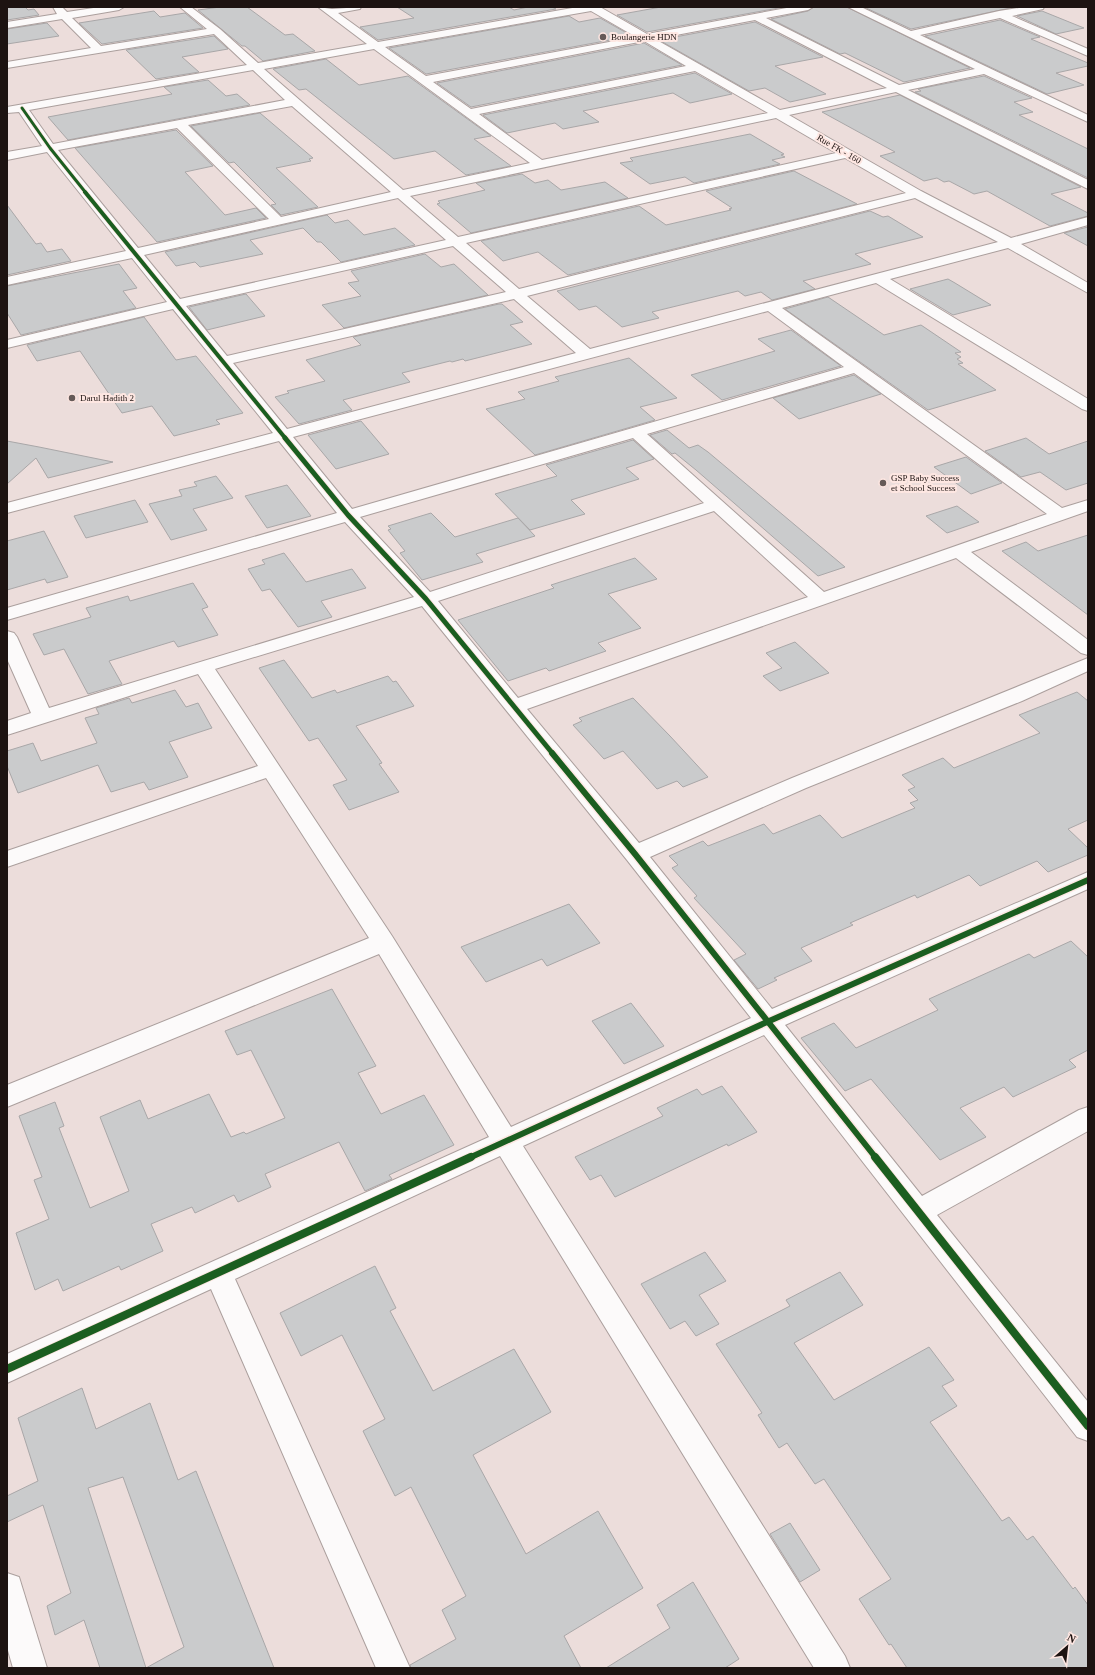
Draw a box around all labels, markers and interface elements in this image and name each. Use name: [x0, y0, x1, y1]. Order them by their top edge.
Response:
marker: Boulangerie HDN: [598, 32, 608, 42]
place label: Boulangerie HDN: [611, 32, 677, 42]
street label: Rue FK - 160: [815, 132, 863, 166]
marker: Darul Hadith 2: [67, 393, 77, 403]
place label: Darul Hadith 2: [80, 393, 134, 403]
place label: GSP Baby Success et School Success: [891, 473, 960, 493]
marker: GSP Baby Success et School Success: [878, 478, 888, 488]
north arrow: [1047, 1627, 1087, 1667]
text: N: [1065, 1631, 1078, 1645]

